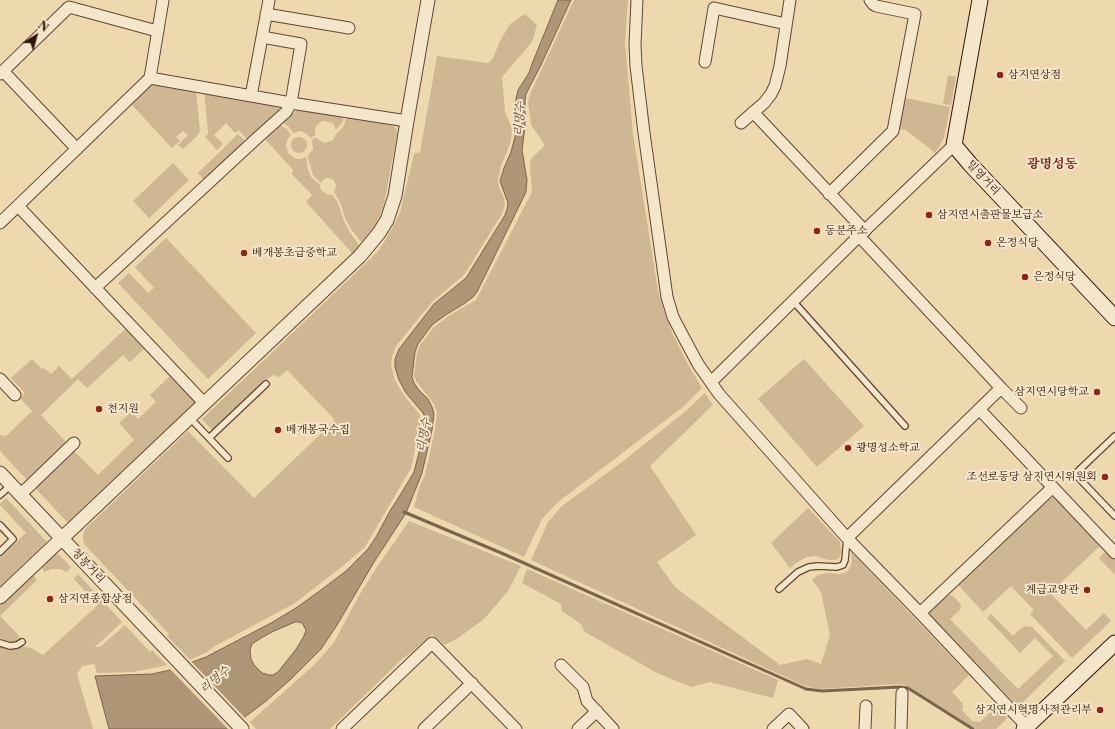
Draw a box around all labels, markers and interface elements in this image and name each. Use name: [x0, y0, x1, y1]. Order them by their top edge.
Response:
north arrow: [16, 16, 56, 56]
text: N: [35, 18, 51, 35]
place label: 삼지연상점: [1008, 68, 1061, 82]
marker: 삼지연상점: [995, 70, 1005, 80]
water label: 리명수: [512, 101, 528, 137]
district label: 광명성동: [1027, 156, 1077, 172]
street label: 밀영거리: [964, 158, 1002, 198]
place label: 삼지연시출판물보급소: [937, 208, 1043, 222]
marker: 삼지연시출판물보급소: [924, 210, 934, 220]
place label: 동분주소: [825, 224, 868, 238]
marker: 동분주소: [812, 226, 822, 236]
place label: 온정식당: [996, 236, 1039, 250]
marker: 온정식당: [983, 238, 993, 248]
place label: 베개봉초급중학교: [252, 246, 337, 260]
marker: 베개봉초급중학교: [239, 248, 249, 258]
place label: 은정식당: [1033, 270, 1076, 284]
marker: 은정식당: [1020, 272, 1030, 282]
place label: 삼지연시당학교: [1015, 385, 1089, 399]
marker: 삼지연시당학교: [1092, 387, 1102, 397]
place label: 천지원: [107, 402, 139, 416]
marker: 천지원: [94, 404, 104, 414]
water label: 리명수: [414, 417, 434, 453]
place label: 베개봉국수집: [286, 423, 350, 437]
marker: 베개봉국수집: [273, 425, 283, 435]
place label: 광명성소학교: [856, 441, 920, 455]
marker: 광명성소학교: [843, 443, 853, 453]
place label: 조선로동당 삼지연시위원회: [967, 470, 1097, 484]
marker: 조선로동당 삼지연시위원회: [1100, 472, 1110, 482]
street label: 청봉거리: [69, 546, 107, 586]
place label: 계급교양관: [1026, 583, 1079, 597]
marker: 계급교양관: [1082, 585, 1092, 595]
place label: 삼지연종합상점: [58, 592, 132, 606]
marker: 삼지연종합상점: [45, 594, 55, 604]
water label: 리명수: [197, 663, 233, 697]
place label: 삼지연시혁명사적관리부: [975, 703, 1092, 717]
marker: 삼지연시혁명사적관리부: [1095, 705, 1105, 715]

